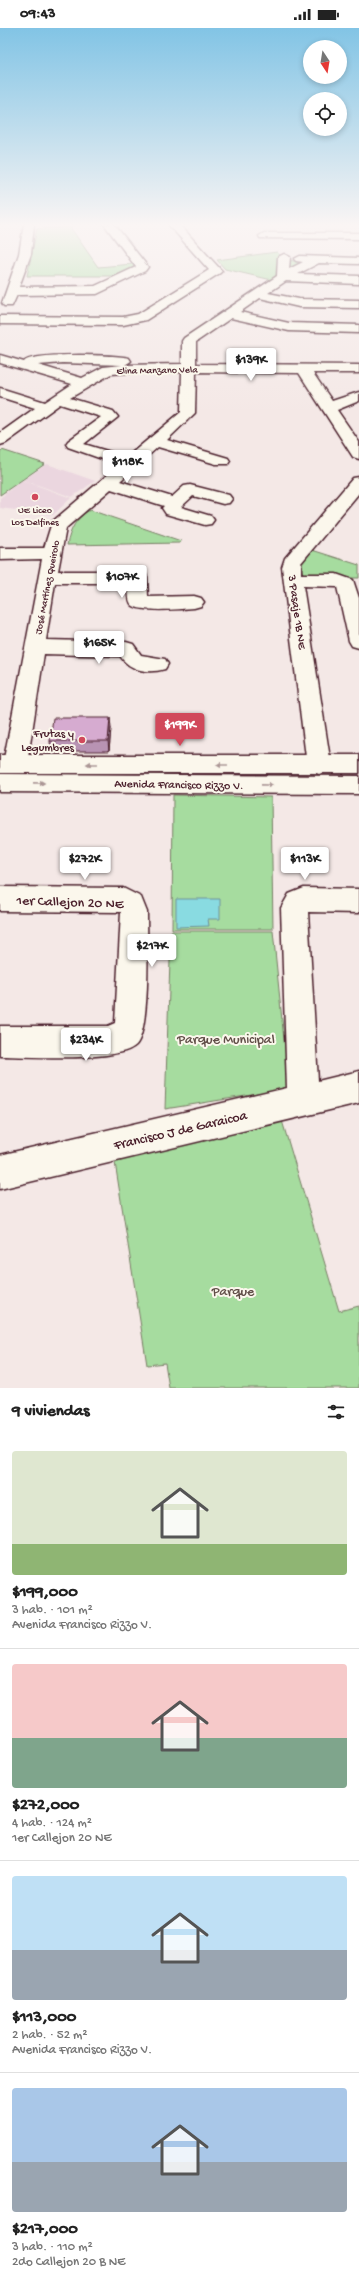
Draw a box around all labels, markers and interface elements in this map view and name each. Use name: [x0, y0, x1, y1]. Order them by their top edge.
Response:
text: 09:43: [20, 5, 56, 23]
north arrow: [303, 40, 347, 84]
map controls: [303, 40, 347, 136]
button: locate: [303, 92, 347, 136]
pin: $139K: [223, 348, 279, 382]
text: $139K: [235, 353, 267, 368]
street label: Elina Manzano Vela: [116, 364, 198, 378]
pin: $118K: [99, 450, 155, 484]
text: $118K: [112, 455, 142, 470]
marker: UE Liceo Los Delfines: [30, 492, 40, 502]
place label: UE Liceo Los Delfines: [11, 505, 59, 529]
street label: José Martínez Queirolo: [33, 539, 63, 635]
pin: $107K: [94, 565, 150, 599]
text: $107K: [106, 570, 138, 585]
street label: 3 Pasaje 1B NE: [284, 573, 308, 651]
pin: $165K: [71, 631, 127, 665]
text: $165K: [83, 636, 115, 651]
pin: $199K: [152, 713, 208, 747]
text: $199K: [164, 718, 196, 733]
place label: Frutas y Legumbres: [21, 728, 75, 756]
marker: Frutas y Legumbres: [77, 735, 87, 745]
one-way arrow: [85, 761, 98, 767]
one-way arrow: [215, 762, 228, 768]
street label: Avenida Francisco Rizzo V.: [114, 778, 244, 794]
one-way arrow: [33, 780, 46, 786]
one-way arrow: [261, 782, 274, 788]
pin: $272K: [57, 847, 113, 881]
pin: $113K: [277, 847, 333, 881]
text: $272K: [69, 852, 101, 867]
text: $113K: [290, 852, 320, 867]
street label: 1er Callejon 20 NE: [15, 893, 125, 914]
pin: $217K: [124, 934, 180, 968]
text: $217K: [136, 939, 168, 954]
pin: $234K: [58, 1028, 114, 1062]
park label: Parque Municipal: [176, 1032, 275, 1049]
text: $234K: [70, 1033, 102, 1048]
street label: Francisco J de Garaicoa: [111, 1108, 250, 1155]
park label: Parque: [211, 1284, 255, 1301]
icon: filters: [325, 1401, 347, 1423]
text: 9 viviendas: [12, 1402, 89, 1422]
icon: home: [144, 1477, 216, 1549]
text: $199,000: [12, 1583, 78, 1603]
text: 3 hab. · 101 m²: [12, 1603, 93, 1618]
text: Avenida Francisco Rizzo V.: [12, 1618, 152, 1633]
icon: home: [144, 1690, 216, 1762]
text: $272,000: [12, 1796, 79, 1816]
text: 4 hab. · 124 m²: [12, 1816, 92, 1831]
text: 1er Callejon 20 NE: [12, 1831, 112, 1846]
icon: home: [144, 1902, 216, 1974]
text: $113,000: [12, 2008, 77, 2028]
text: 2 hab. · 52 m²: [12, 2028, 88, 2043]
text: Avenida Francisco Rizzo V.: [12, 2043, 152, 2058]
icon: home: [144, 2114, 216, 2186]
text: $217,000: [12, 2220, 78, 2240]
text: 3 hab. · 110 m²: [12, 2240, 93, 2255]
text: 2do Callejon 20 B NE: [12, 2255, 125, 2270]

